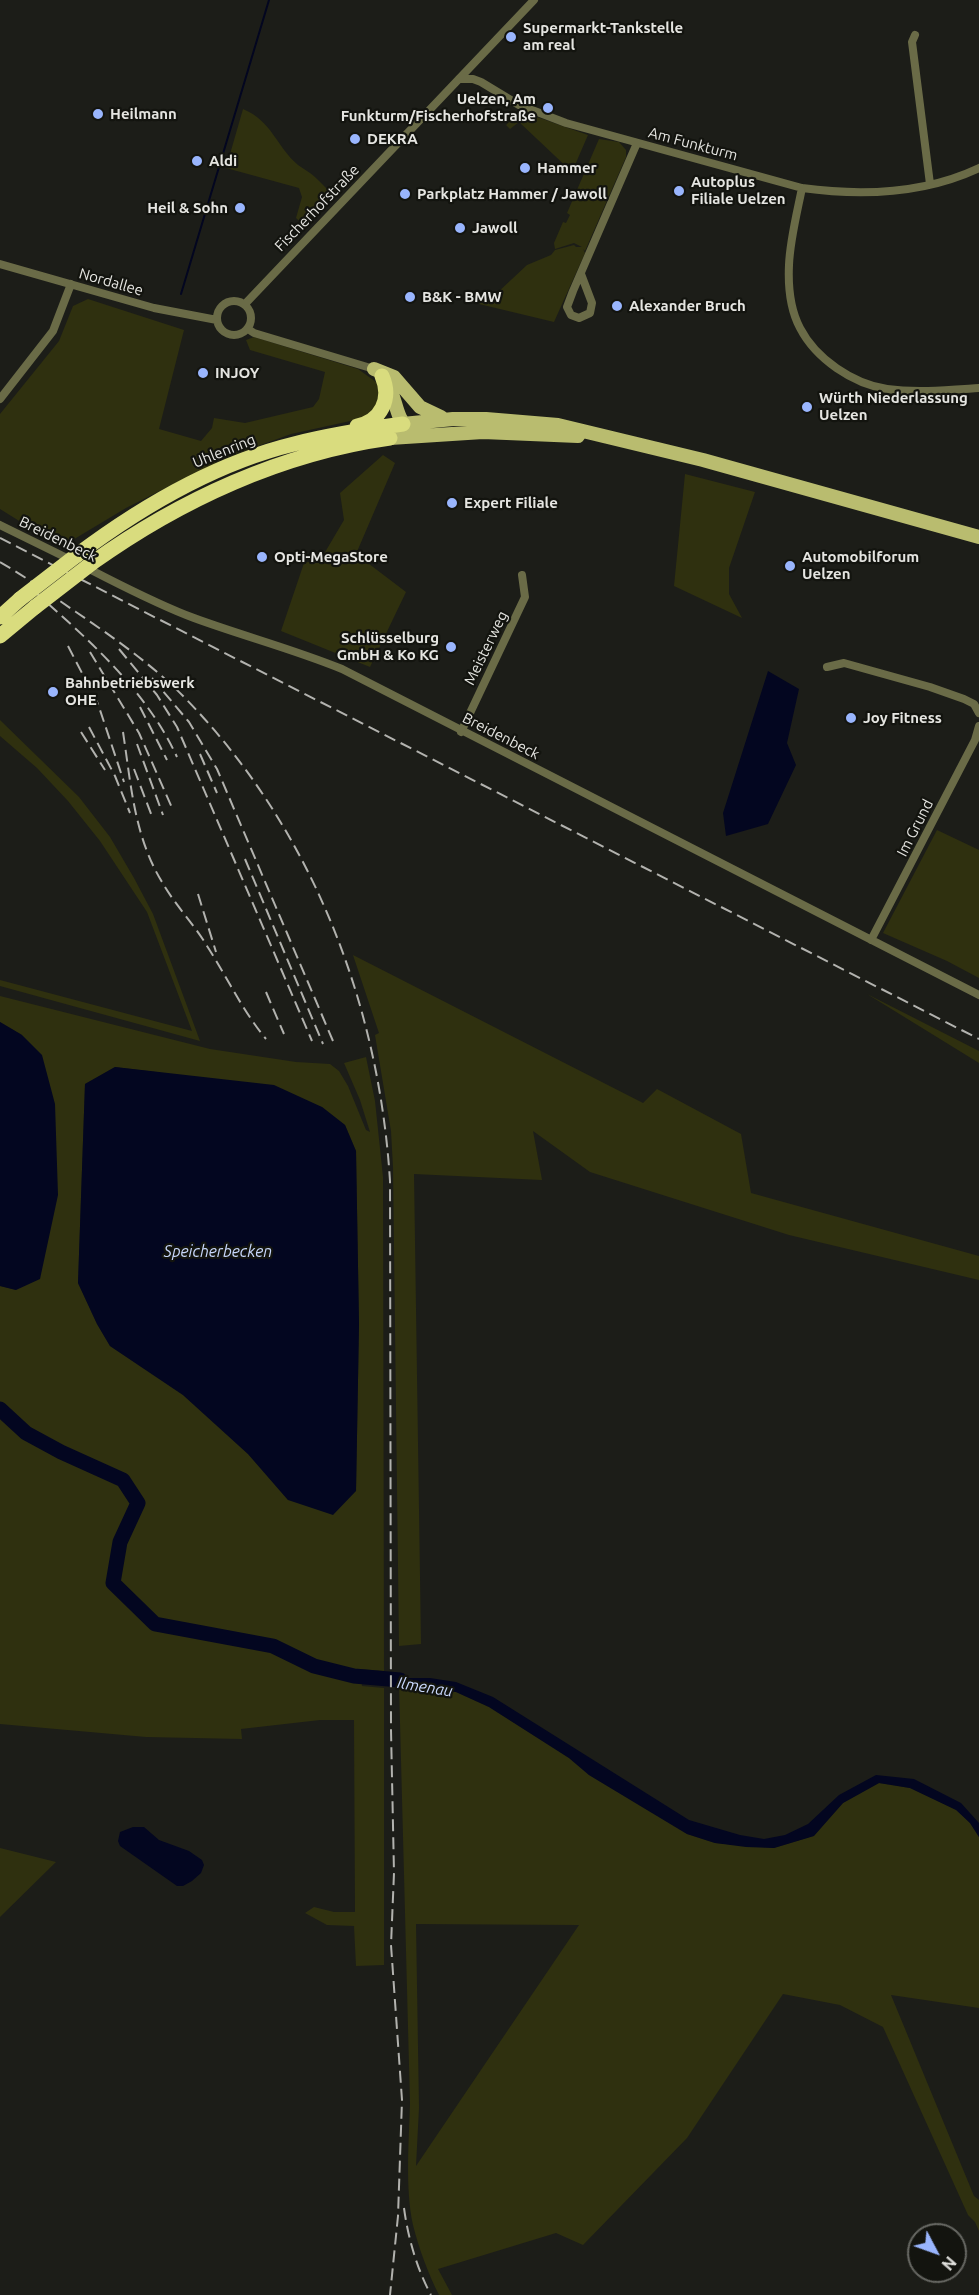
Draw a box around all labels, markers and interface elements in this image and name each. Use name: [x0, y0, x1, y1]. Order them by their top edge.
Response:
place label: Supermarkt-Tankstelle am real: [523, 19, 683, 54]
marker: Supermarkt-Tankstelle am real: [504, 30, 518, 44]
place label: Uelzen, Am Funkturm/Fischerhofstraße: [341, 90, 536, 125]
marker: Uelzen, Am Funkturm/Fischerhofstraße: [541, 101, 555, 115]
place label: Heilmann: [110, 105, 177, 123]
marker: Heilmann: [91, 107, 105, 121]
street label: Am Funkturm: [646, 123, 740, 165]
place label: DEKRA: [367, 130, 418, 148]
marker: DEKRA: [348, 132, 362, 146]
place label: Aldi: [209, 152, 237, 170]
marker: Aldi: [190, 154, 204, 168]
place label: Hammer: [537, 159, 597, 177]
street label: Fischerhofstraße: [271, 161, 363, 255]
marker: Hammer: [518, 161, 532, 175]
place label: Autoplus Filiale Uelzen: [691, 173, 786, 208]
marker: Autoplus Filiale Uelzen: [672, 184, 686, 198]
place label: Parkplatz Hammer / Jawoll: [417, 185, 607, 203]
marker: Parkplatz Hammer / Jawoll: [398, 187, 412, 201]
place label: Heil & Sohn: [147, 199, 228, 217]
marker: Heil & Sohn: [233, 201, 247, 215]
place label: Jawoll: [472, 219, 518, 237]
marker: Jawoll: [453, 221, 467, 235]
street label: Nordallee: [77, 264, 145, 300]
place label: B&K - BMW: [422, 288, 502, 306]
marker: B&K - BMW: [403, 290, 417, 304]
place label: Alexander Bruch: [629, 297, 746, 315]
marker: Alexander Bruch: [610, 299, 624, 313]
place label: INJOY: [215, 364, 259, 382]
marker: INJOY: [196, 366, 210, 380]
place label: Würth Niederlassung Uelzen: [819, 389, 968, 424]
marker: Würth Niederlassung Uelzen: [800, 400, 814, 414]
street label: Uhlenring: [190, 430, 258, 472]
place label: Expert Filiale: [464, 494, 558, 512]
marker: Expert Filiale: [445, 496, 459, 510]
street label: Breidenbeck: [16, 512, 100, 566]
place label: Opti-MegaStore: [274, 548, 388, 566]
place label: Automobilforum Uelzen: [802, 548, 919, 583]
marker: Opti-MegaStore: [255, 550, 269, 564]
marker: Automobilforum Uelzen: [783, 559, 797, 573]
street label: Meisterweg: [460, 608, 512, 688]
place label: Schlüsselburg GmbH & Ko KG: [337, 629, 439, 664]
marker: Schlüsselburg GmbH & Ko KG: [444, 640, 458, 654]
place label: Bahnbetriebswerk OHE: [65, 674, 195, 709]
marker: Bahnbetriebswerk OHE: [46, 685, 60, 699]
street label: Breidenbeck: [459, 709, 543, 763]
place label: Joy Fitness: [863, 709, 942, 727]
marker: Joy Fitness: [844, 711, 858, 725]
street label: Im Grund: [893, 796, 937, 860]
water label: Speicherbecken: [164, 1242, 272, 1262]
water label: Ilmenau: [396, 1673, 454, 1701]
north arrow: [907, 2223, 967, 2283]
text: N: [938, 2253, 960, 2274]

